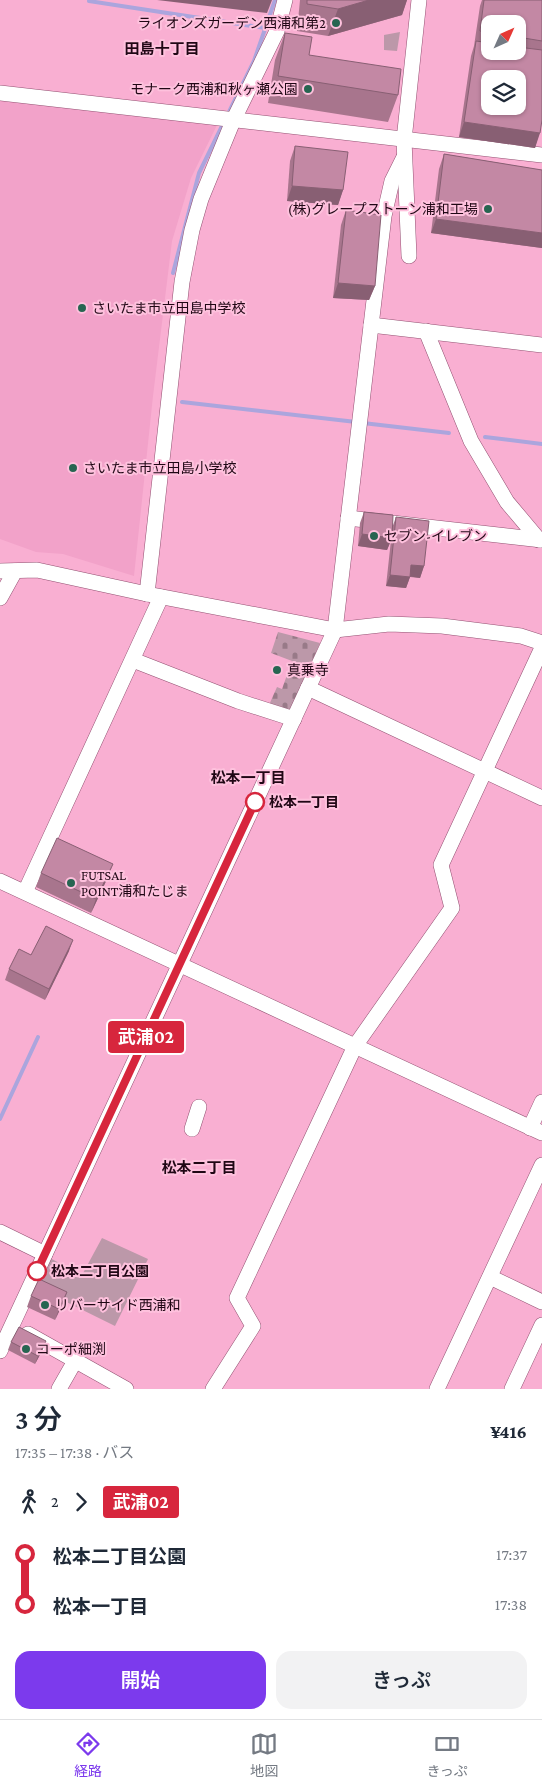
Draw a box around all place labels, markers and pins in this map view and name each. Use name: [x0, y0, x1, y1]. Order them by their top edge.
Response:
place label: ライオンズガーデン西浦和第2: [138, 15, 326, 31]
marker: ライオンズガーデン西浦和第2: [330, 17, 342, 29]
place label: モナーク西浦和秋ヶ瀬公園: [130, 81, 298, 97]
marker: モナーク西浦和秋ヶ瀬公園: [302, 83, 314, 95]
place label: (株)グレープストーン浦和工場: [288, 201, 478, 218]
marker: (株)グレープストーン浦和工場: [482, 203, 494, 215]
place label: さいたま市立田島中学校: [92, 300, 246, 316]
marker: さいたま市立田島中学校: [76, 302, 88, 314]
place label: さいたま市立田島小学校: [83, 460, 237, 476]
marker: さいたま市立田島小学校: [67, 462, 79, 474]
place label: セブン-イレブン: [384, 528, 487, 544]
marker: セブン-イレブン: [368, 530, 380, 542]
place label: 真乗寺: [287, 662, 329, 678]
marker: 真乗寺: [271, 664, 283, 676]
marker: 松本一丁目: [245, 792, 265, 812]
place label: 松本一丁目: [269, 794, 339, 810]
place label: FUTSAL POINT浦和たじま: [81, 867, 188, 899]
marker: FUTSAL POINT浦和たじま: [65, 877, 77, 889]
marker: 松本二丁目公園: [27, 1261, 47, 1281]
place label: 松本二丁目公園: [51, 1263, 149, 1279]
place label: リバーサイド西浦和: [55, 1297, 181, 1313]
marker: リバーサイド西浦和: [39, 1299, 51, 1311]
place label: コーポ細渕: [36, 1341, 106, 1357]
marker: コーポ細渕: [20, 1343, 32, 1355]

